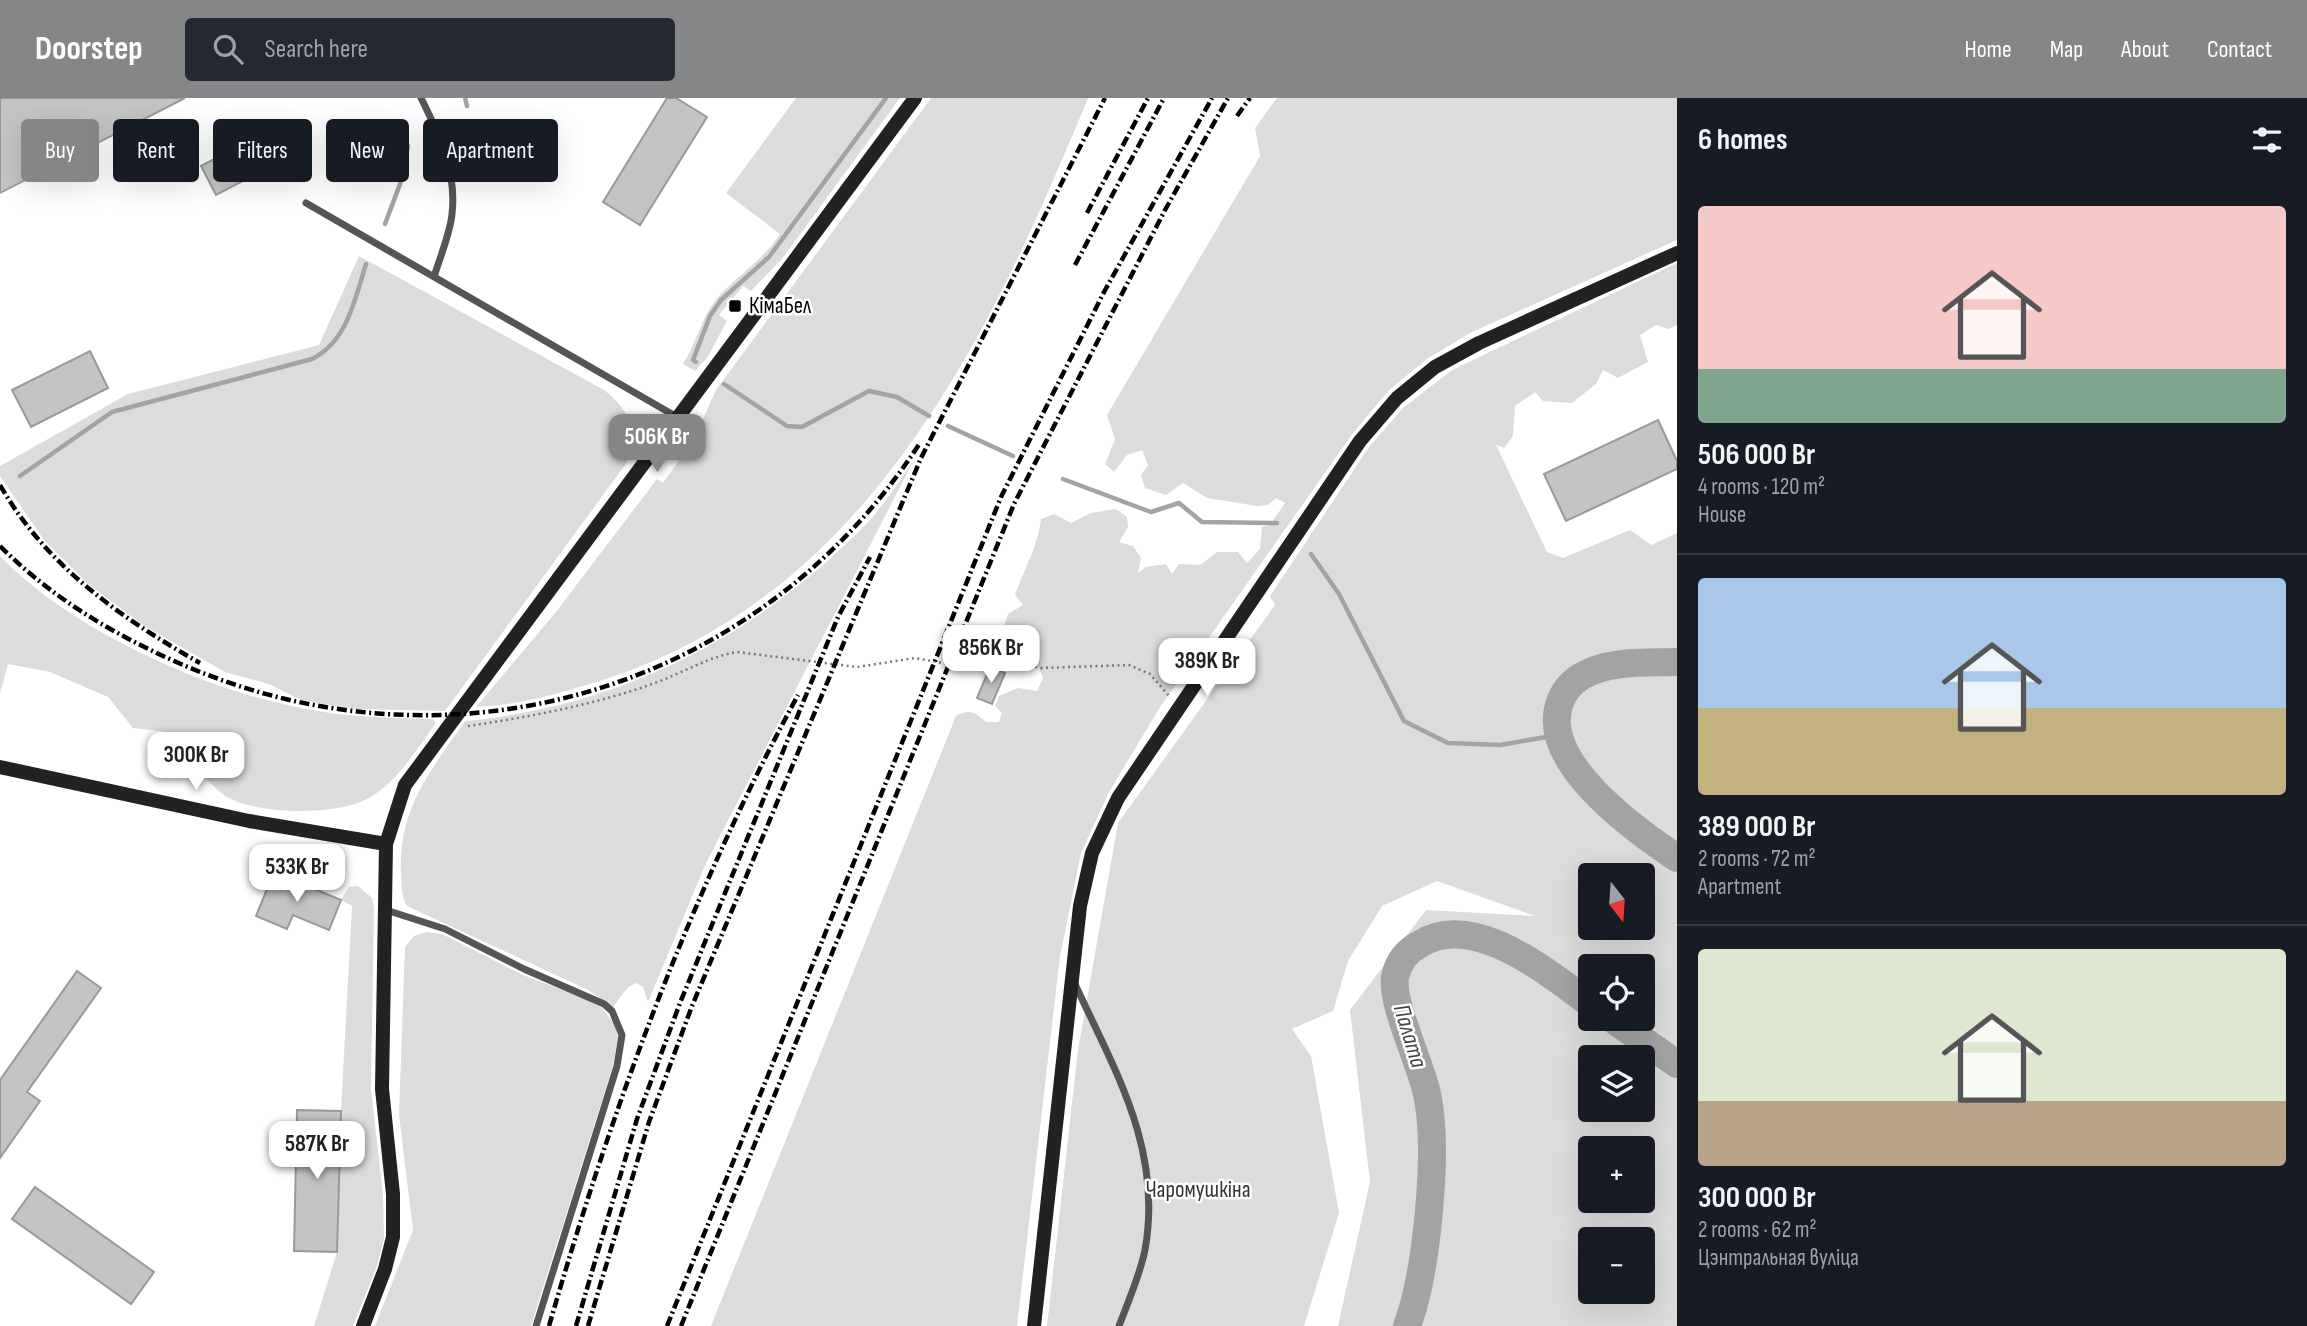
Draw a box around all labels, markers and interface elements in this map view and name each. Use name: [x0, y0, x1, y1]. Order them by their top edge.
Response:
search box: [185, 18, 675, 81]
text: Doorstep: [35, 29, 143, 69]
icon: search: [209, 30, 247, 68]
text: Search here: [265, 34, 368, 65]
text: Home: [1964, 35, 2012, 64]
text: Map: [2050, 35, 2083, 64]
text: About: [2121, 35, 2169, 64]
text: Contact: [2207, 35, 2272, 64]
chip: Buy: [21, 119, 99, 182]
chip: Rent: [113, 119, 199, 182]
chip: Filters: [213, 119, 312, 182]
chip: New: [326, 119, 409, 182]
chip: Apartment: [423, 119, 558, 182]
icon: filters: [2248, 121, 2286, 159]
text: 6 homes: [1698, 122, 1787, 158]
icon: home: [1929, 252, 2055, 378]
place label: КімаБел: [749, 292, 812, 320]
marker: КімаБел: [727, 298, 743, 314]
pin: 506K Br: [592, 414, 722, 474]
text: 506K Br: [625, 423, 689, 451]
text: 506 000 Br: [1698, 437, 1815, 473]
text: 4 rooms · 120 m²: [1698, 473, 1825, 501]
text: House: [1698, 501, 1746, 529]
icon: home: [1929, 624, 2055, 750]
pin: 856K Br: [926, 626, 1056, 685]
text: 856K Br: [959, 634, 1023, 662]
pin: 389K Br: [1142, 638, 1272, 698]
text: 389K Br: [1174, 647, 1240, 675]
pin: 300K Br: [131, 732, 261, 792]
text: 300K Br: [163, 741, 229, 769]
text: 389 000 Br: [1698, 809, 1816, 845]
pin: 533K Br: [232, 844, 362, 904]
text: 2 rooms · 72 m²: [1698, 845, 1816, 873]
text: 533K Br: [265, 853, 329, 881]
north arrow: [1578, 863, 1656, 940]
map controls: [1578, 863, 1655, 1304]
text: Apartment: [1698, 873, 1782, 901]
button: locate: [1578, 954, 1655, 1031]
icon: home: [1929, 995, 2055, 1121]
water label: Палата: [1387, 1001, 1433, 1071]
button: layers: [1578, 1045, 1655, 1122]
pin: 587K Br: [252, 1122, 382, 1181]
text: 587K Br: [285, 1130, 349, 1158]
button: +: [1578, 1136, 1655, 1213]
park label: Чаромушкіна: [1145, 1176, 1251, 1204]
text: 300 000 Br: [1698, 1180, 1816, 1216]
text: 2 rooms · 62 m²: [1698, 1216, 1817, 1244]
button: −: [1578, 1227, 1655, 1304]
text: Цэнтральная вуліца: [1698, 1244, 1859, 1272]

